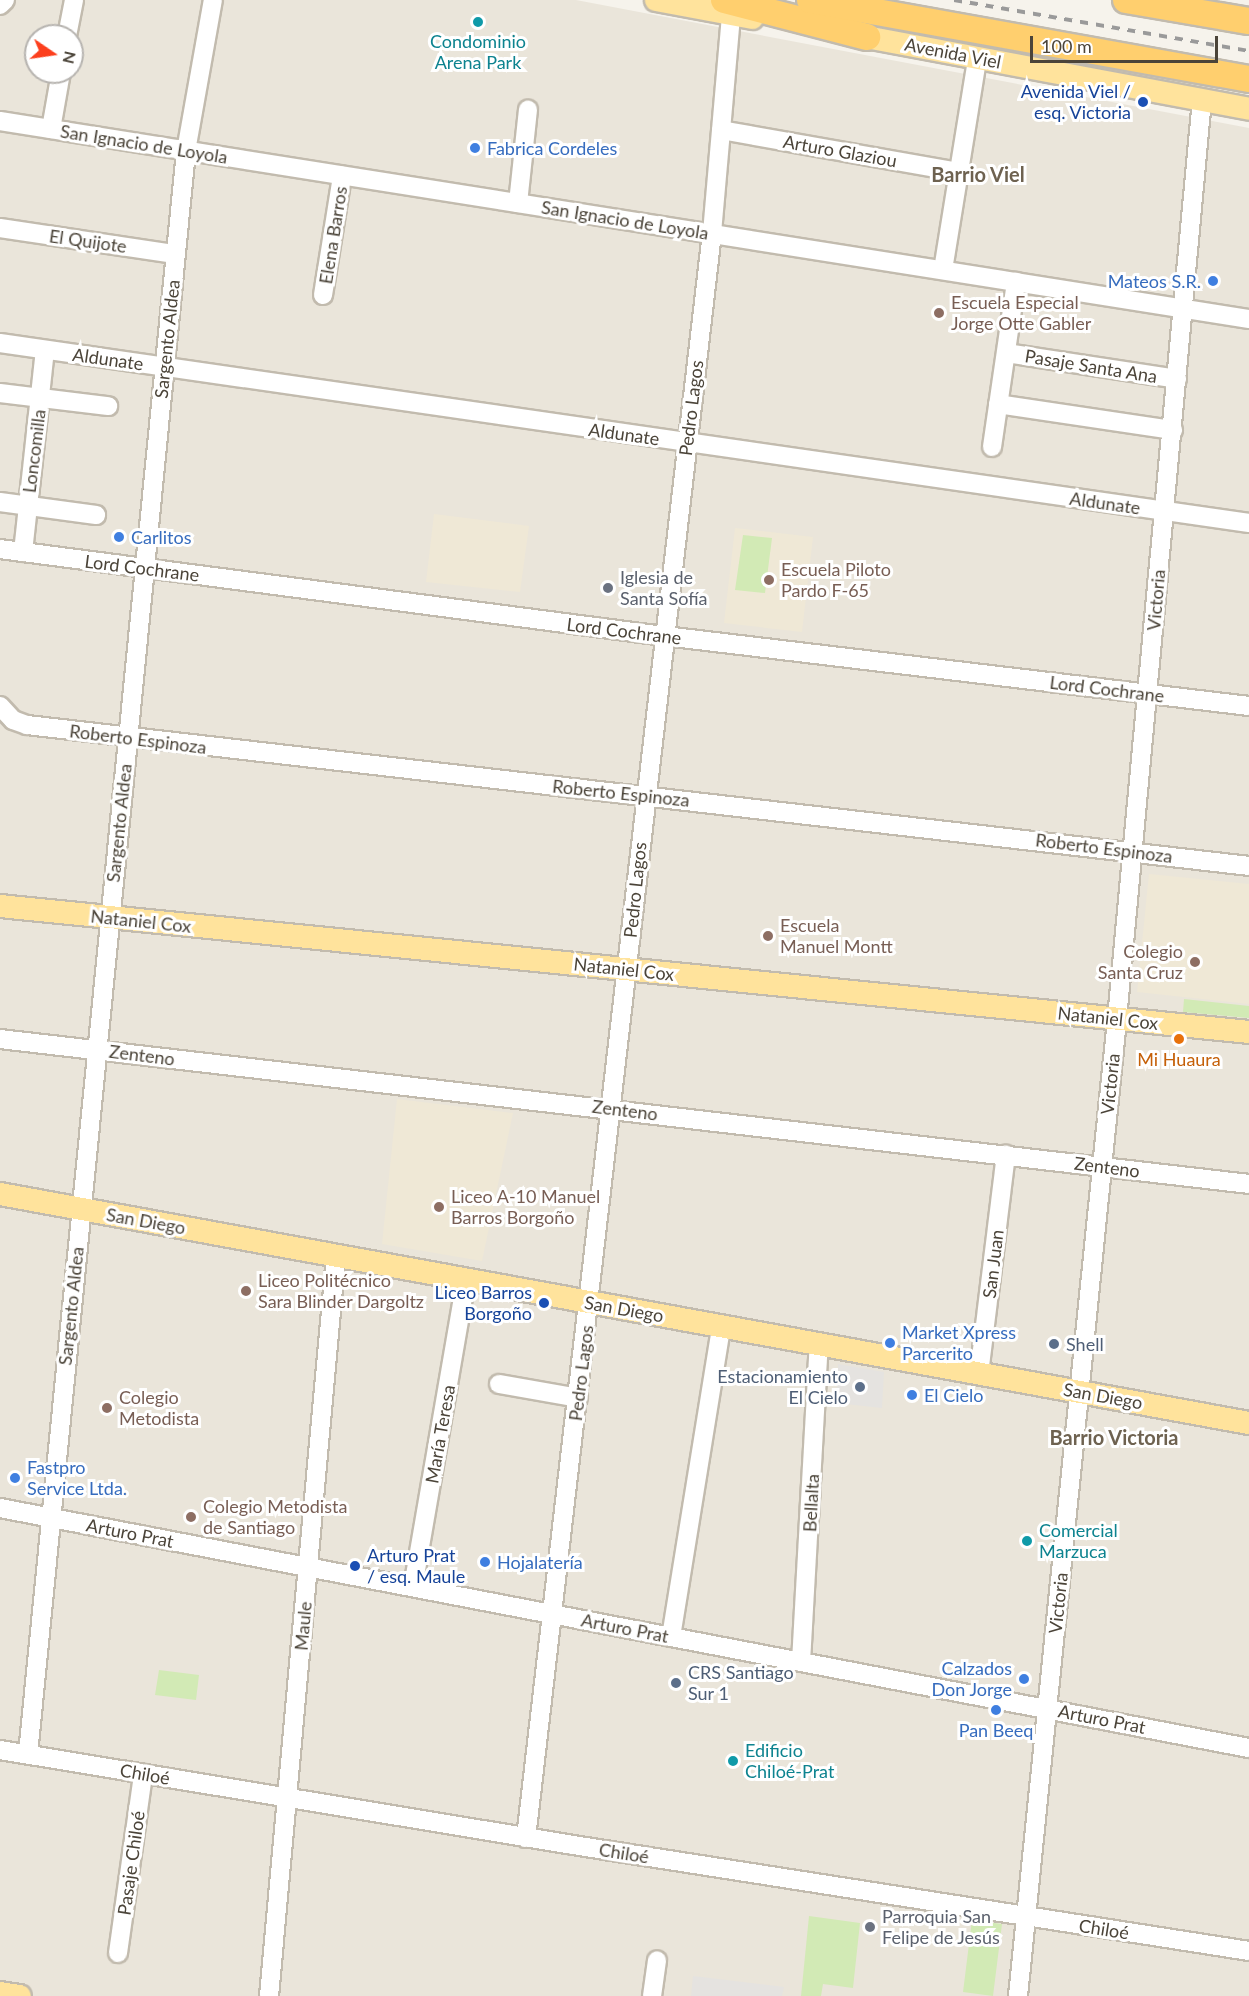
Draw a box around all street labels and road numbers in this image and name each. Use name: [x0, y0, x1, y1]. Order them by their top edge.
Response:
street label: Avenida Viel: [903, 33, 1003, 73]
street label: San Ignacio de Loyola: [59, 120, 229, 168]
street label: Arturo Glaziou: [781, 130, 899, 172]
street label: Elena Barros: [315, 184, 351, 286]
street label: San Ignacio de Loyola: [540, 196, 710, 244]
street label: El Quijote: [48, 225, 128, 257]
street label: Sargento Aldea: [150, 278, 184, 400]
street label: Aldunate: [71, 343, 145, 375]
street label: Pasaje Santa Ana: [1023, 345, 1159, 387]
street label: Pedro Lagos: [674, 359, 708, 457]
street label: Loncomilla: [18, 408, 50, 494]
street label: Aldunate: [587, 418, 661, 450]
street label: Aldunate: [1068, 487, 1142, 519]
street label: Lord Cochrane: [83, 550, 201, 586]
street label: Victoria: [1143, 568, 1169, 632]
street label: Lord Cochrane: [565, 613, 683, 649]
street label: Lord Cochrane: [1048, 671, 1166, 707]
street label: Roberto Espinoza: [68, 720, 208, 758]
street label: Sargento Aldea: [102, 762, 136, 884]
street label: Roberto Espinoza: [551, 775, 691, 811]
street label: Roberto Espinoza: [1034, 829, 1174, 867]
street label: Pedro Lagos: [619, 841, 651, 939]
street label: Nataniel Cox: [90, 905, 192, 937]
street label: Nataniel Cox: [573, 953, 675, 985]
street label: Nataniel Cox: [1057, 1002, 1159, 1034]
street label: Zenteno: [108, 1040, 176, 1070]
street label: Victoria: [1096, 1052, 1124, 1116]
street label: Zenteno: [591, 1095, 659, 1125]
street label: Zenteno: [1073, 1152, 1141, 1182]
street label: San Diego: [105, 1203, 187, 1239]
street label: San Juan: [978, 1228, 1008, 1300]
street label: Sargento Aldea: [54, 1245, 88, 1367]
street label: San Diego: [583, 1291, 665, 1327]
street label: Pedro Lagos: [564, 1324, 598, 1422]
street label: San Diego: [1062, 1378, 1144, 1414]
street label: María Teresa: [421, 1383, 459, 1485]
street label: Bellalta: [799, 1473, 823, 1533]
street label: Arturo Prat: [84, 1514, 176, 1552]
street label: Victoria: [1044, 1571, 1072, 1635]
street label: Maule: [290, 1601, 316, 1651]
street label: Arturo Prat: [579, 1609, 671, 1647]
street label: Arturo Prat: [1056, 1700, 1148, 1738]
street label: Chiloé: [118, 1759, 172, 1789]
street label: Pasaje Chiloé: [113, 1810, 149, 1916]
street label: Chiloé: [597, 1838, 651, 1868]
street label: Chiloé: [1077, 1914, 1131, 1944]

